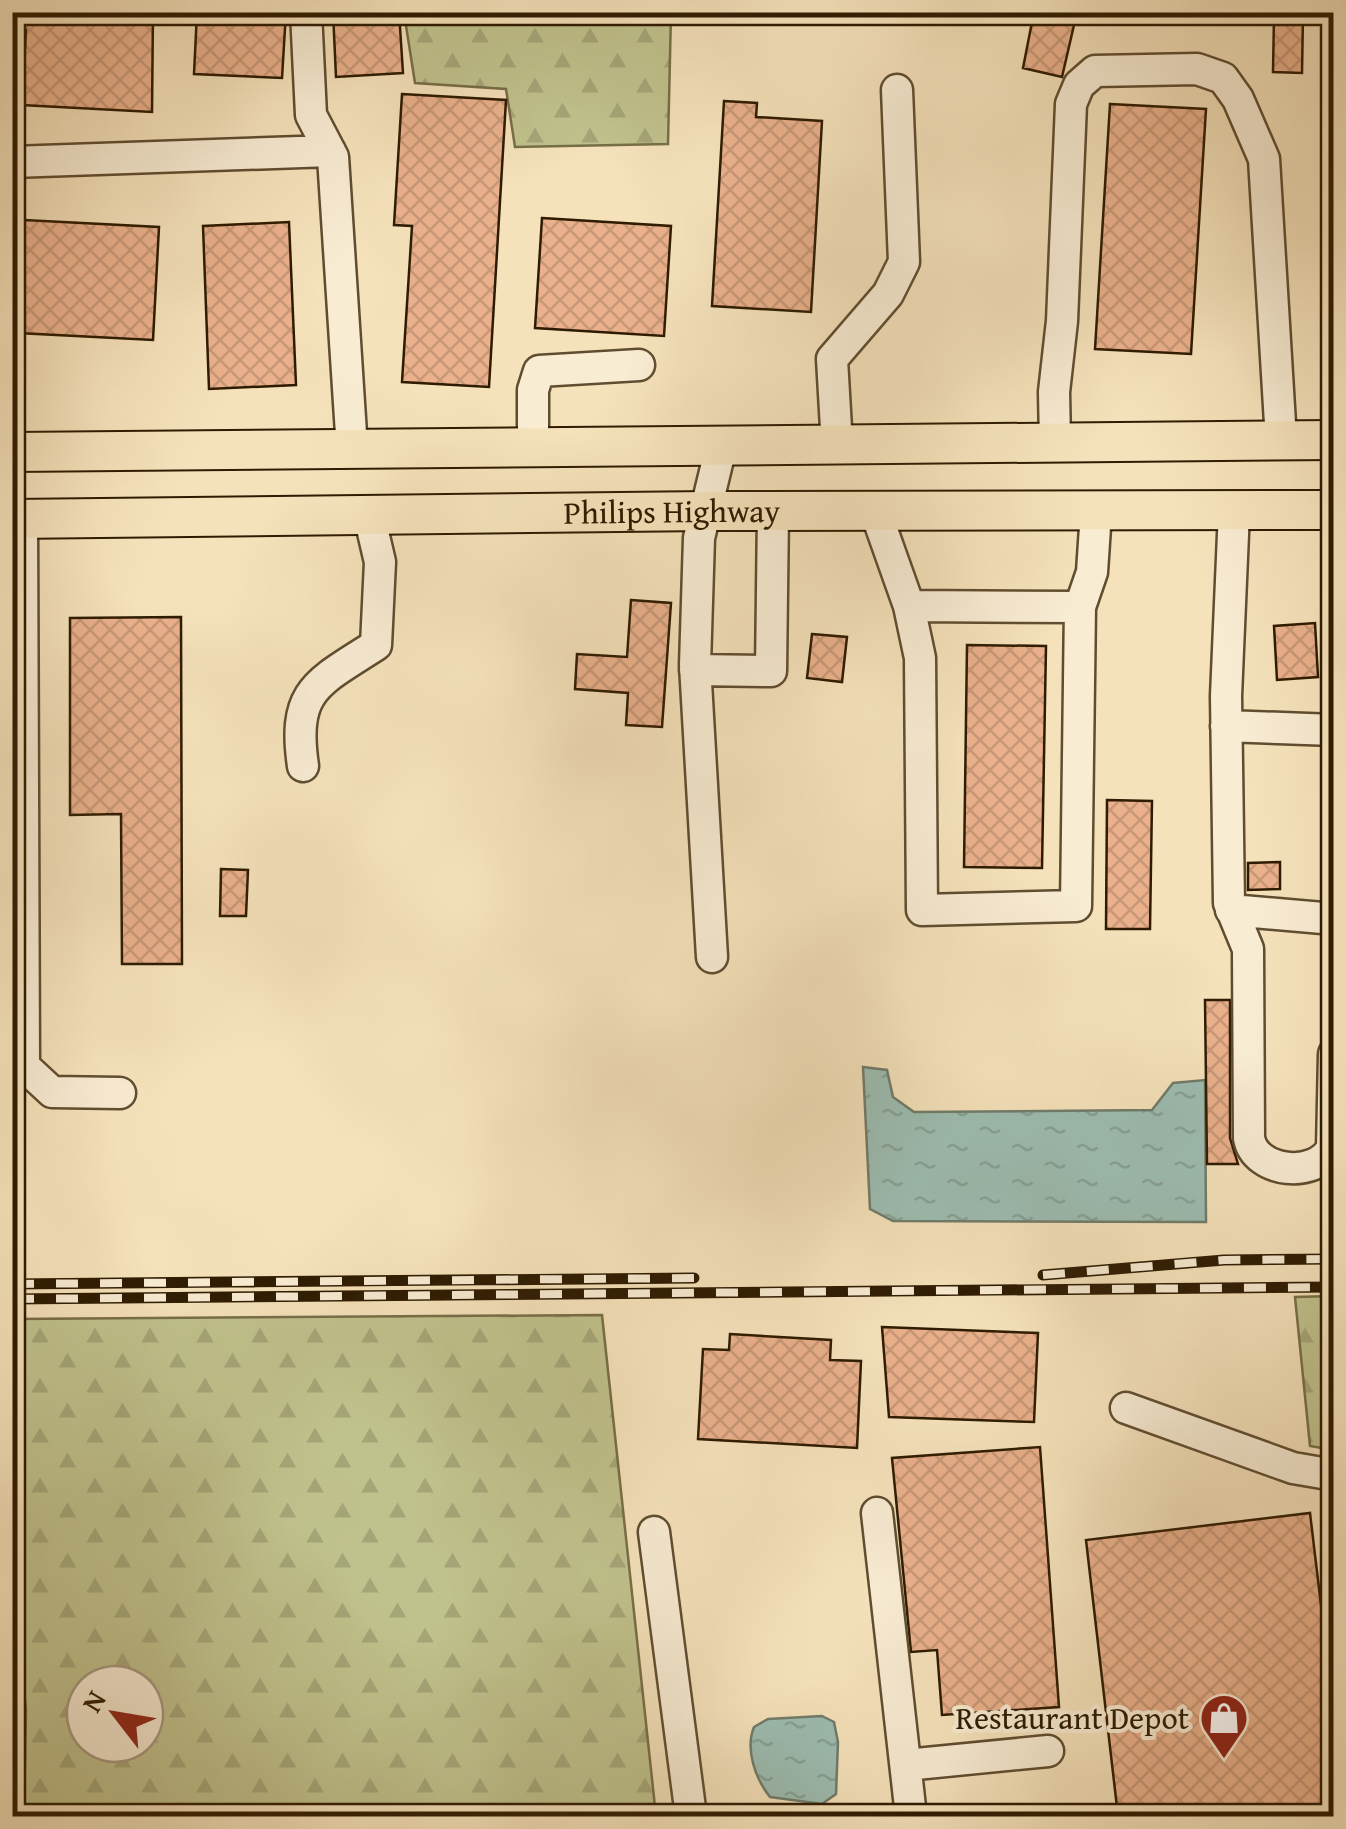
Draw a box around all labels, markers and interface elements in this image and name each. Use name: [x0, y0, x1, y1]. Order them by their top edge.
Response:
street label: Philips Highway: [563, 487, 780, 536]
north arrow: [65, 1664, 165, 1764]
text: N: [71, 1682, 116, 1719]
shop icon: Restaurant Depot: [1198, 1692, 1250, 1760]
place label: Restaurant Depot: [955, 1694, 1189, 1741]

